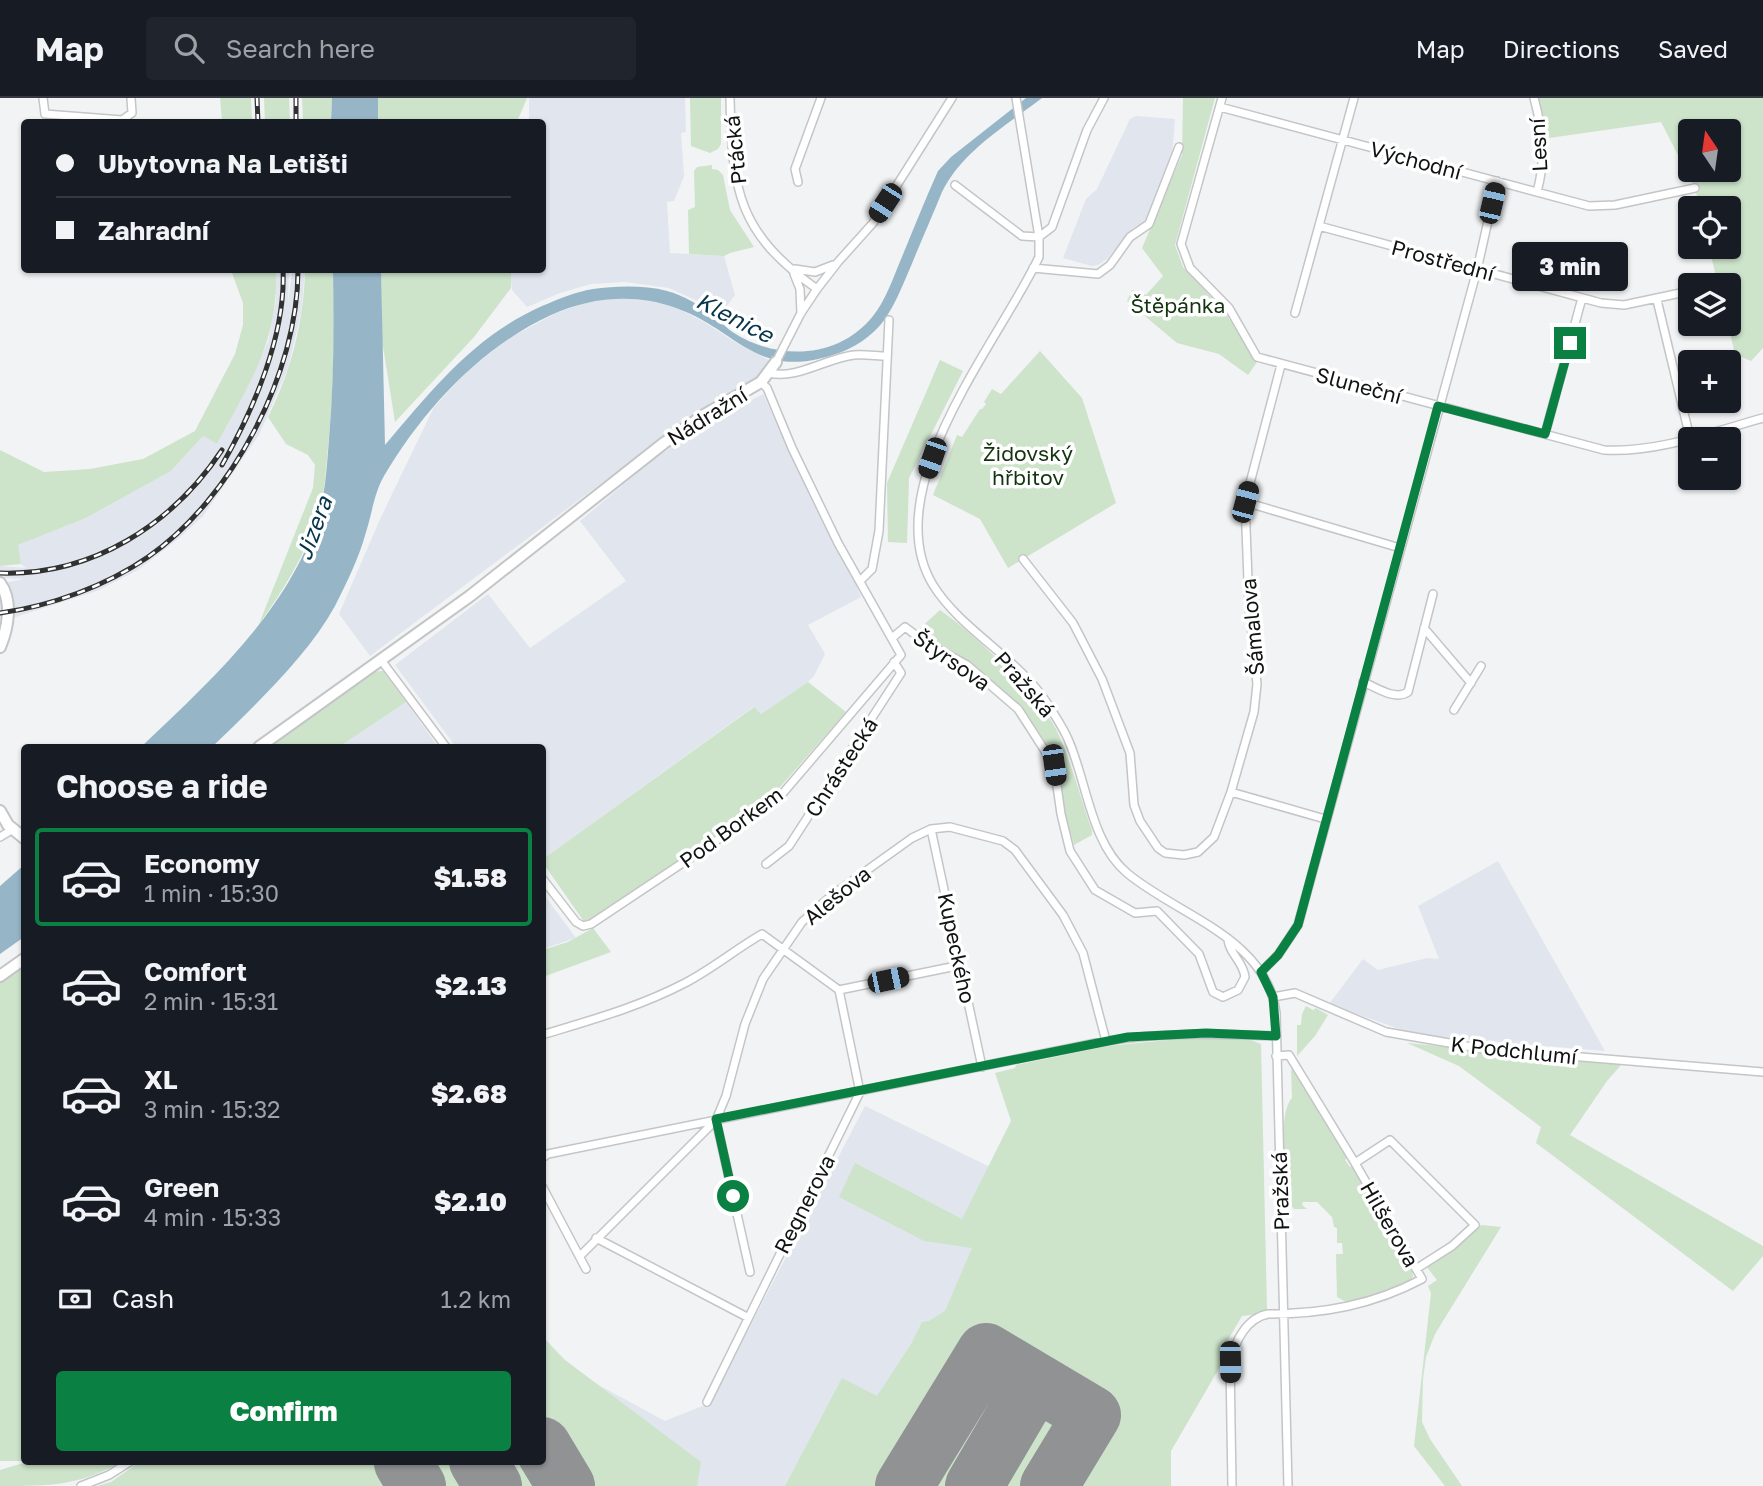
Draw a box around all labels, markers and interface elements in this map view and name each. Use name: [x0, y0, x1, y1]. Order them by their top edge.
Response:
search box: [146, 17, 636, 80]
text: Map: [35, 29, 104, 68]
icon: search: [170, 29, 208, 67]
text: Search here: [226, 33, 375, 64]
text: Map: [1416, 34, 1465, 63]
text: Directions: [1503, 34, 1620, 63]
text: Saved: [1658, 34, 1728, 63]
street label: Ptácká: [718, 114, 752, 186]
street label: Lesní: [1524, 116, 1552, 172]
north arrow: [1678, 119, 1741, 182]
map controls: [1678, 119, 1741, 490]
street label: Východní: [1367, 135, 1466, 185]
text: Ubytovna Na Letišti: [98, 148, 348, 179]
car: [865, 180, 906, 226]
car: [1478, 180, 1507, 226]
button: locate: [1678, 196, 1741, 259]
text: Zahradní: [98, 215, 209, 246]
street label: Prostřední: [1389, 234, 1499, 287]
callout: 3 min: [1512, 242, 1628, 290]
text: 3 min: [1540, 252, 1600, 280]
button: layers: [1678, 273, 1741, 336]
water label: Klenice: [692, 286, 779, 349]
park label: Štěpánka: [1131, 292, 1225, 318]
route end: [1554, 327, 1586, 359]
button: +: [1678, 350, 1741, 413]
street label: Sluneční: [1313, 361, 1406, 409]
street label: Nádražní: [662, 380, 753, 451]
button: −: [1678, 427, 1741, 490]
car: [916, 435, 949, 481]
park label: Židovský hřbitov: [983, 440, 1073, 490]
car: [1230, 479, 1261, 525]
water label: Jizera: [289, 491, 338, 564]
street label: Šámalova: [1235, 577, 1269, 677]
street label: Štyrsova: [908, 624, 996, 696]
street label: Pražská: [989, 646, 1061, 722]
street label: Chrástecká: [799, 712, 883, 822]
car: [1041, 743, 1068, 787]
text: Choose a ride: [56, 767, 268, 805]
street label: Pod Borkem: [674, 781, 788, 873]
icon: car: [60, 846, 123, 909]
text: Economy: [144, 848, 260, 879]
street label: Alešova: [798, 860, 876, 930]
text: $1.58: [434, 862, 507, 893]
text: 1 min · 15:30: [144, 879, 279, 907]
street label: Kupeckého: [933, 890, 981, 1006]
icon: car: [60, 954, 123, 1017]
text: Comfort: [144, 956, 247, 987]
car: [866, 965, 911, 995]
text: $2.13: [435, 970, 507, 1001]
text: 2 min · 15:31: [144, 987, 278, 1015]
street label: K Podchlumí: [1450, 1030, 1580, 1070]
icon: car: [60, 1062, 123, 1125]
text: XL: [144, 1064, 178, 1095]
text: $2.68: [431, 1078, 507, 1109]
text: 3 min · 15:32: [144, 1095, 280, 1123]
street label: Regnerova: [768, 1150, 840, 1258]
street label: Pražská: [1266, 1151, 1294, 1231]
icon: car: [60, 1170, 123, 1233]
text: Green: [144, 1172, 219, 1203]
street label: Hilšerova: [1355, 1176, 1425, 1272]
route start: [717, 1180, 749, 1212]
text: $2.10: [434, 1186, 507, 1217]
text: 4 min · 15:33: [144, 1203, 281, 1231]
icon: cash: [56, 1280, 94, 1318]
text: Cash: [112, 1283, 174, 1314]
text: 1.2 km: [441, 1285, 511, 1313]
car: [1220, 1341, 1241, 1383]
button: Confirm: [56, 1371, 511, 1451]

